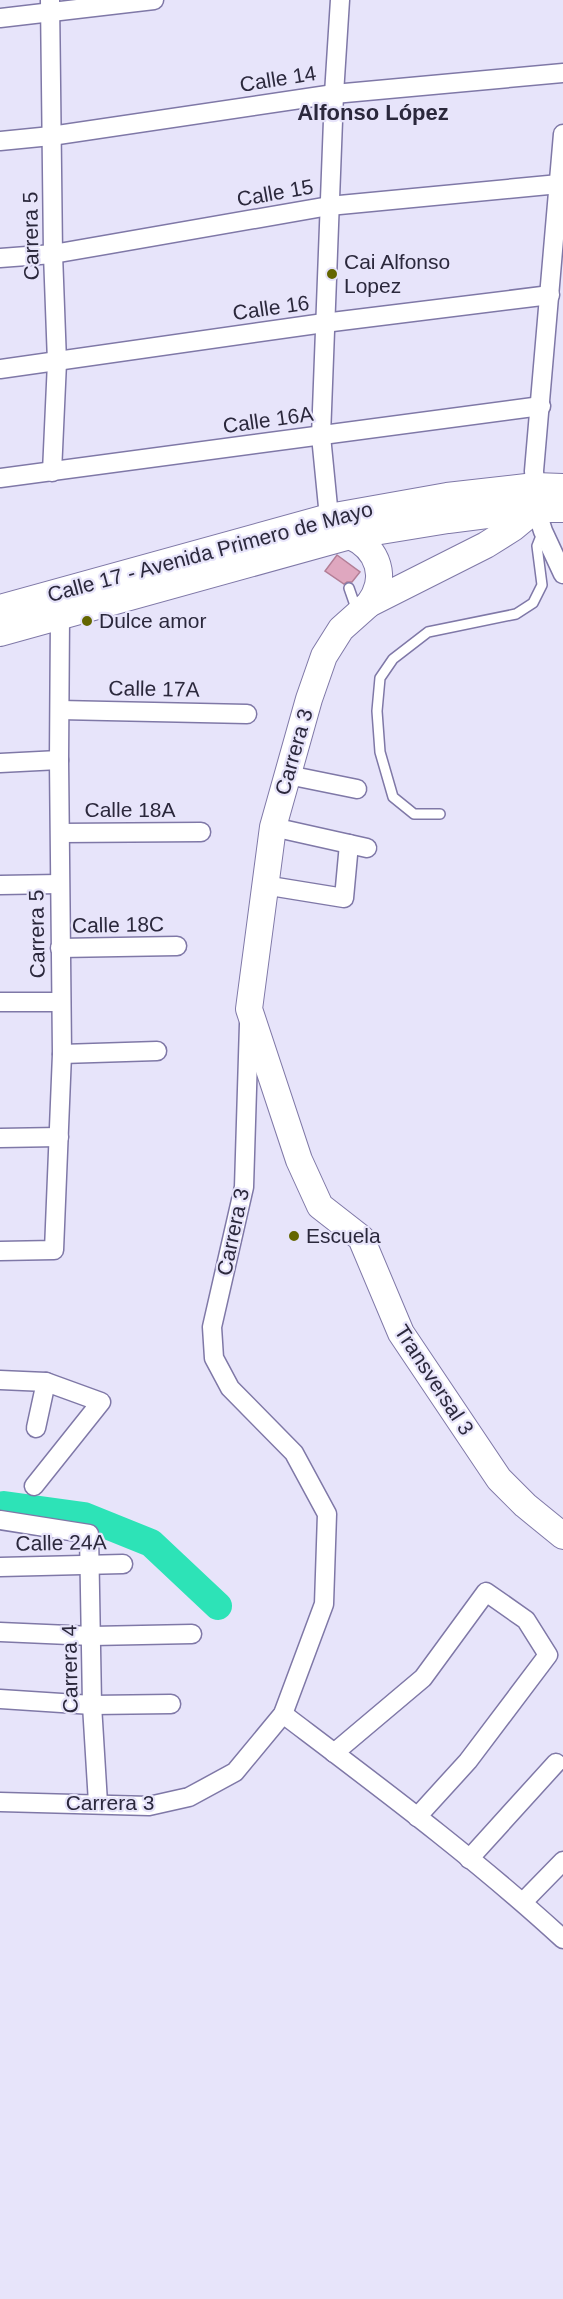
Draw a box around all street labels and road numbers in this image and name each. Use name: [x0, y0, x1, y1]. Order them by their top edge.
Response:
street label: Calle 14: [238, 61, 318, 96]
street label: Calle 15: [235, 174, 315, 211]
street label: Carrera 5: [18, 191, 43, 281]
street label: Calle 16: [231, 291, 311, 324]
street label: Calle 16A: [221, 402, 315, 437]
street label: Calle 17 - Avenida Primero de Mayo: [45, 497, 375, 606]
street label: Calle 17A: [108, 676, 200, 701]
street label: Carrera 3: [270, 706, 317, 798]
street label: Calle 18A: [84, 798, 176, 821]
street label: Carrera 5: [24, 889, 49, 979]
street label: Calle 18C: [72, 912, 164, 937]
street label: Carrera 3: [212, 1186, 253, 1278]
street label: Transversal 3: [390, 1320, 478, 1439]
street label: Calle 24A: [15, 1530, 107, 1555]
street label: Carrera 4: [57, 1624, 82, 1714]
street label: Carrera 3: [66, 1791, 154, 1814]

